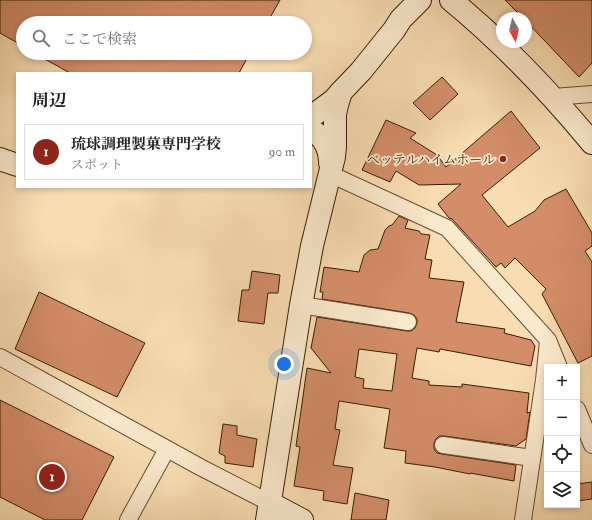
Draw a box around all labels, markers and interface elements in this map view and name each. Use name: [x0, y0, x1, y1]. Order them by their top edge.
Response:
north arrow: [496, 12, 532, 48]
search box: [16, 16, 312, 60]
icon: search: [30, 27, 52, 49]
text: ここで検索: [62, 30, 137, 49]
text: 周辺: [32, 90, 66, 111]
text: 琉球調理製菓専門学校: [71, 135, 221, 154]
text: 1: [44, 144, 48, 160]
text: 90 m: [269, 144, 295, 160]
place label: ベッテルハイムホール: [367, 152, 495, 168]
marker: ベッテルハイムホール: [498, 154, 508, 164]
text: スポット: [71, 157, 123, 173]
your location: [274, 354, 294, 374]
map controls: [544, 364, 580, 508]
button: +: [544, 364, 580, 400]
button: −: [544, 400, 580, 436]
button: locate: [544, 436, 580, 472]
pin: 1: [39, 462, 65, 492]
button: layers: [544, 472, 580, 508]

